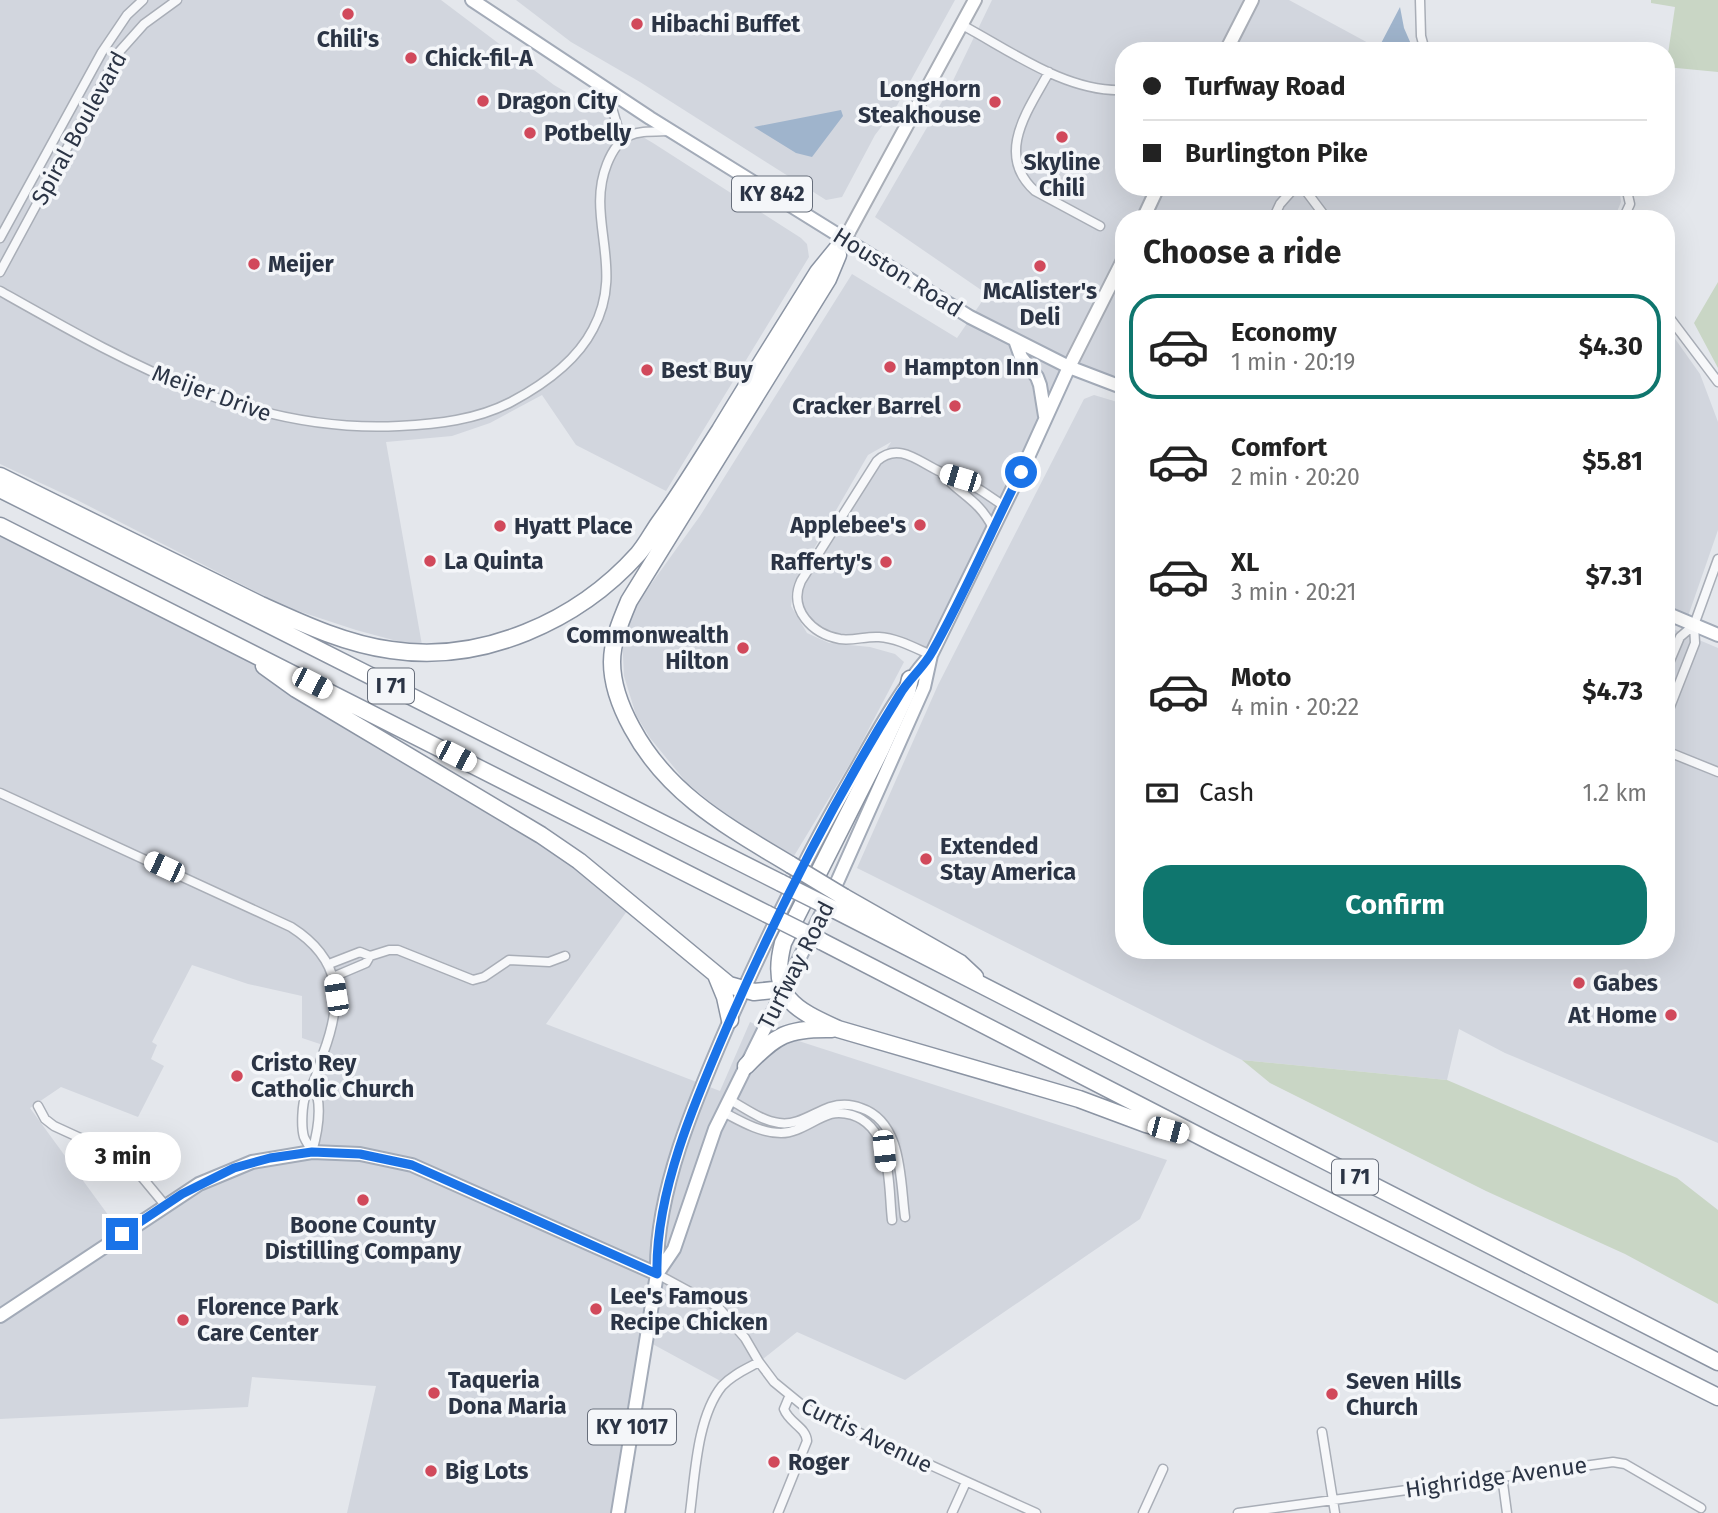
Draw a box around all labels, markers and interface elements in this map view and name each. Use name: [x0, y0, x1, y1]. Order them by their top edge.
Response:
marker: Chili's: [340, 6, 356, 22]
place label: Hibachi Buffet: [651, 10, 801, 38]
marker: Hibachi Buffet: [629, 16, 645, 32]
place label: Chili's: [317, 25, 379, 53]
place label: Chick-fil-A: [425, 44, 533, 72]
street label: Spiral Boulevard: [25, 46, 133, 210]
marker: Chick-fil-A: [403, 50, 419, 66]
text: Turfway Road: [1185, 71, 1346, 102]
place label: LongHorn Steakhouse: [858, 75, 981, 129]
place label: Dragon City: [497, 87, 619, 115]
marker: Dragon City: [475, 93, 491, 109]
marker: LongHorn Steakhouse: [987, 94, 1003, 110]
place label: Potbelly: [544, 119, 632, 147]
marker: Potbelly: [522, 125, 538, 141]
marker: Skyline Chili: [1054, 129, 1070, 145]
text: Burlington Pike: [1185, 138, 1368, 169]
place label: Skyline Chili: [1023, 148, 1101, 202]
road number: KY 842: [732, 176, 812, 212]
street label: Houston Road: [828, 221, 968, 323]
text: Choose a ride: [1143, 233, 1341, 271]
place label: Meijer: [268, 250, 334, 278]
marker: Meijer: [246, 256, 262, 272]
marker: McAlister's Deli: [1032, 258, 1048, 274]
place label: McAlister's Deli: [983, 277, 1097, 331]
icon: car: [1147, 315, 1210, 378]
text: Economy: [1231, 317, 1337, 348]
text: $4.30: [1579, 331, 1643, 362]
text: 1 min · 20:19: [1231, 348, 1355, 376]
place label: Hampton Inn: [904, 353, 1039, 381]
place label: Best Buy: [661, 356, 754, 384]
street label: Meijer Drive: [149, 359, 275, 427]
marker: Hampton Inn: [882, 359, 898, 375]
marker: Best Buy: [639, 362, 655, 378]
place label: Cracker Barrel: [792, 392, 941, 420]
marker: Cracker Barrel: [947, 398, 963, 414]
icon: car: [1147, 430, 1210, 493]
text: Comfort: [1231, 432, 1327, 463]
text: $5.81: [1582, 446, 1643, 477]
route start: [1005, 456, 1037, 488]
car: [937, 462, 984, 494]
text: 2 min · 20:20: [1231, 463, 1360, 491]
place label: Applebee's: [789, 511, 906, 539]
place label: Hyatt Place: [514, 512, 633, 540]
marker: Applebee's: [912, 517, 928, 533]
marker: Hyatt Place: [492, 518, 508, 534]
icon: car: [1147, 545, 1210, 608]
place label: La Quinta: [444, 547, 544, 575]
text: XL: [1231, 547, 1259, 578]
place label: Rafferty's: [770, 548, 872, 576]
marker: La Quinta: [422, 553, 438, 569]
marker: Rafferty's: [878, 554, 894, 570]
text: $7.31: [1585, 561, 1643, 592]
text: 3 min · 20:21: [1231, 578, 1356, 606]
place label: Commonwealth Hilton: [566, 621, 729, 675]
marker: Commonwealth Hilton: [735, 640, 751, 656]
icon: car: [1147, 660, 1210, 723]
text: Moto: [1231, 662, 1291, 693]
car: [289, 664, 336, 702]
road number: I 71: [368, 668, 414, 704]
text: $4.73: [1582, 676, 1643, 707]
text: 4 min · 20:22: [1231, 693, 1359, 721]
car: [433, 737, 480, 775]
icon: cash: [1143, 774, 1181, 812]
text: Cash: [1199, 777, 1255, 808]
text: 1.2 km: [1583, 779, 1647, 807]
place label: Extended Stay America: [940, 832, 1076, 886]
car: [141, 849, 188, 885]
marker: Extended Stay America: [918, 851, 934, 867]
button: Confirm: [1143, 865, 1647, 945]
street label: Turfway Road: [752, 896, 840, 1034]
place label: Gabes: [1593, 969, 1658, 997]
car: [323, 973, 350, 1017]
marker: Gabes: [1571, 975, 1587, 991]
place label: At Home: [1567, 1001, 1657, 1029]
marker: At Home: [1663, 1007, 1679, 1023]
place label: Cristo Rey Catholic Church: [251, 1049, 414, 1103]
marker: Cristo Rey Catholic Church: [229, 1068, 245, 1084]
car: [1145, 1114, 1192, 1146]
car: [872, 1129, 897, 1173]
callout: 3 min: [64, 1132, 180, 1182]
text: 3 min: [95, 1142, 151, 1170]
road number: I 71: [1332, 1160, 1378, 1194]
marker: Boone County Distilling Company: [355, 1192, 371, 1208]
place label: Boone County Distilling Company: [265, 1211, 462, 1265]
route end: [106, 1218, 138, 1250]
place label: Lee's Famous Recipe Chicken: [610, 1282, 768, 1336]
place label: Florence Park Care Center: [197, 1293, 339, 1347]
marker: Lee's Famous Recipe Chicken: [588, 1301, 604, 1317]
marker: Florence Park Care Center: [175, 1312, 191, 1328]
place label: Taqueria Dona Maria: [448, 1366, 567, 1420]
place label: Seven Hills Church: [1346, 1367, 1461, 1421]
marker: Taqueria Dona Maria: [426, 1385, 442, 1401]
marker: Seven Hills Church: [1324, 1386, 1340, 1402]
street label: Curtis Avenue: [797, 1391, 937, 1479]
road number: KY 1017: [588, 1410, 676, 1444]
place label: Roger: [788, 1448, 850, 1476]
street label: Highridge Avenue: [1403, 1450, 1589, 1504]
marker: Roger: [766, 1454, 782, 1470]
place label: Big Lots: [445, 1457, 528, 1485]
marker: Big Lots: [423, 1463, 439, 1479]

